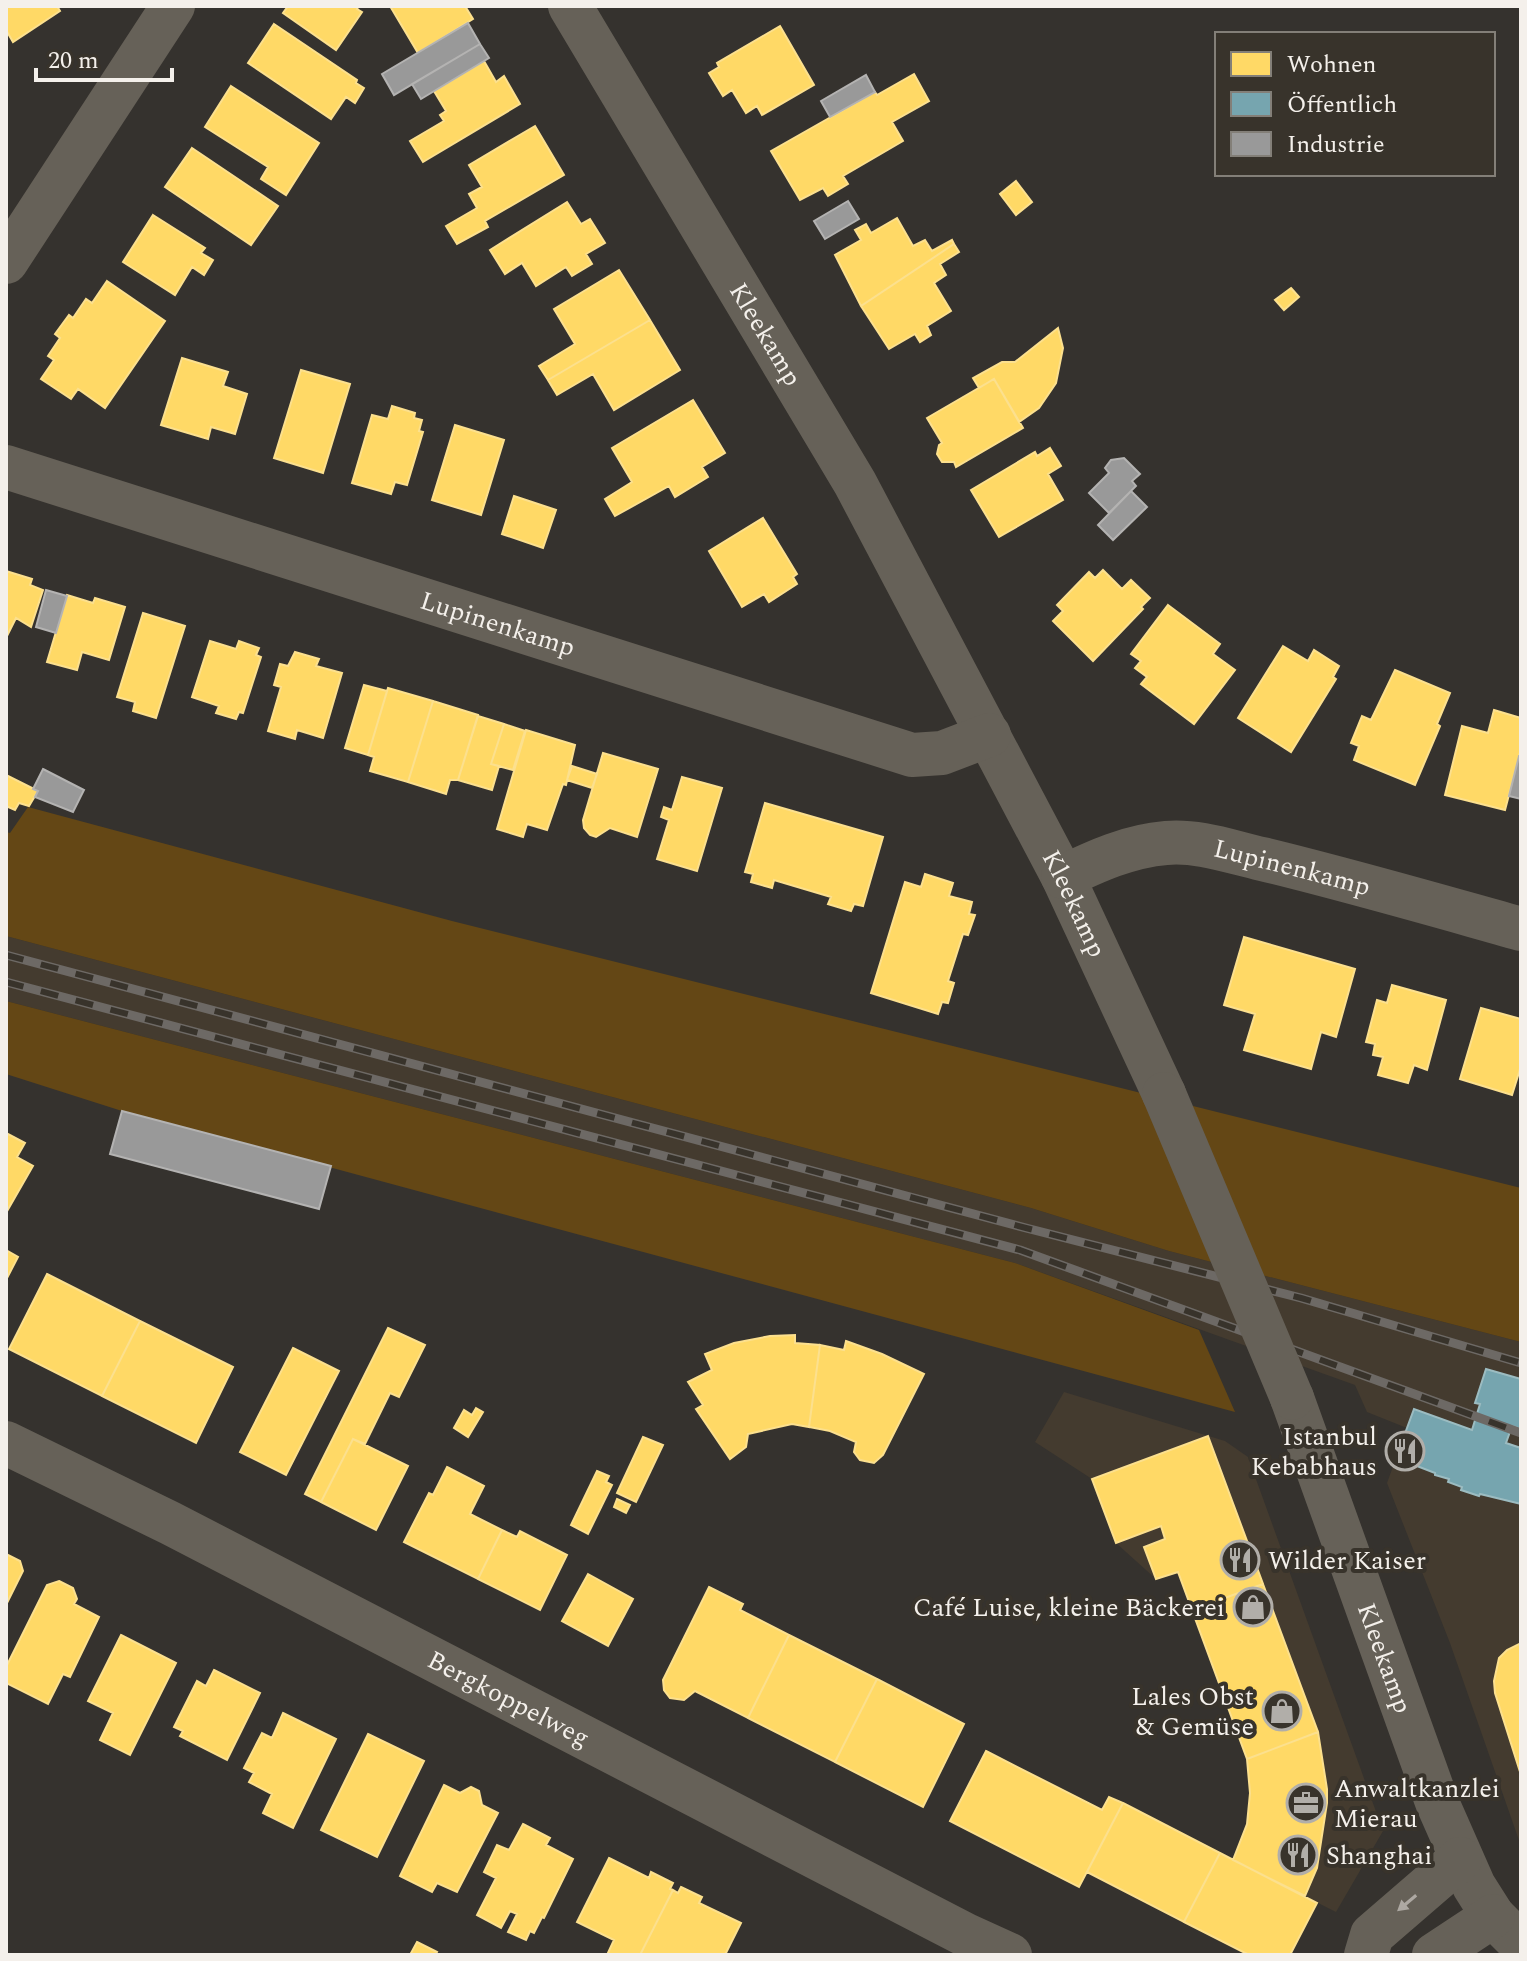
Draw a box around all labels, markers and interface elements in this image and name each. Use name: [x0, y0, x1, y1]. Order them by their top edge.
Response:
scale bar: [36, 32, 172, 82]
legend: [1215, 32, 1495, 176]
text: 20 m: [48, 43, 99, 79]
text: Wohnen: [1287, 47, 1377, 83]
text: Öffentlich: [1287, 87, 1397, 123]
text: Industrie: [1287, 127, 1385, 163]
street label: Kleekamp: [718, 275, 812, 394]
street label: Lupinenkamp: [415, 581, 580, 668]
street label: Lupinenkamp: [1209, 829, 1375, 907]
street label: Kleekamp: [1031, 843, 1117, 964]
place label: Istanbul Kebabhaus: [1251, 1417, 1377, 1487]
restaurant icon: Istanbul Kebabhaus: [1384, 1430, 1426, 1472]
restaurant icon: Wilder Kaiser: [1219, 1539, 1261, 1581]
place label: Wilder Kaiser: [1268, 1541, 1426, 1581]
shop icon: Café Luise, kleine Bäckerei: [1232, 1586, 1274, 1628]
place label: Café Luise, kleine Bäckerei: [913, 1588, 1225, 1628]
street label: Kleekamp: [1346, 1597, 1423, 1719]
street label: Bergkoppelweg: [420, 1640, 597, 1758]
place label: Lales Obst & Gemüse: [1131, 1677, 1254, 1747]
shop icon: Lales Obst & Gemüse: [1261, 1690, 1303, 1732]
place label: Anwaltkanzlei Mierau: [1334, 1769, 1500, 1839]
office icon: Anwaltkanzlei Mierau: [1285, 1782, 1327, 1824]
restaurant icon: Shanghai: [1277, 1834, 1319, 1876]
place label: Shanghai: [1326, 1836, 1432, 1876]
one-way arrow: [1398, 1894, 1418, 1911]

